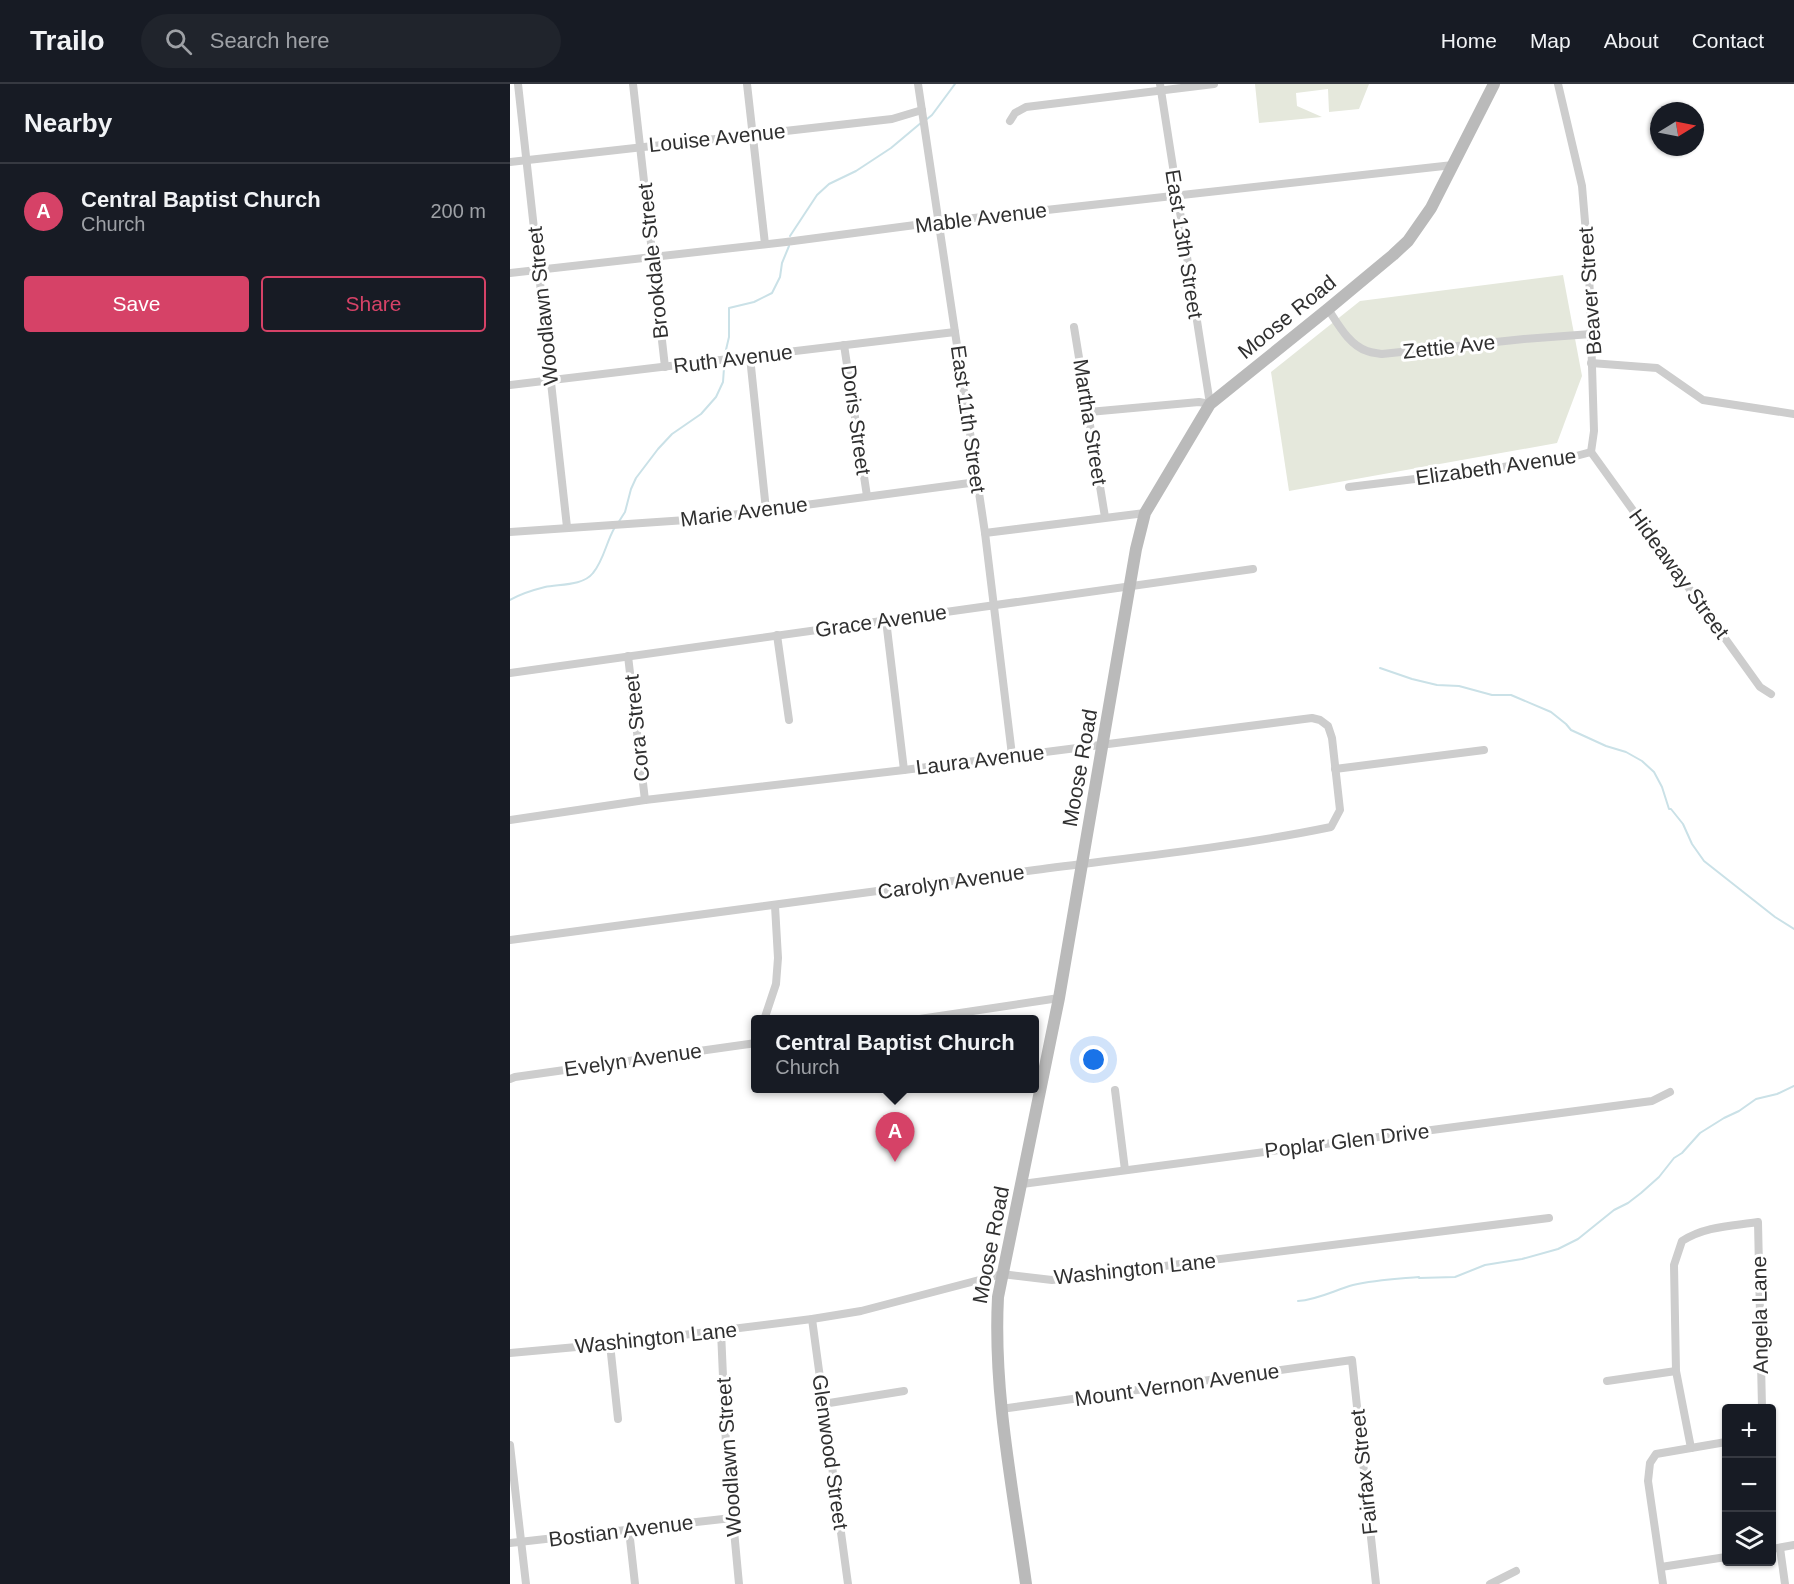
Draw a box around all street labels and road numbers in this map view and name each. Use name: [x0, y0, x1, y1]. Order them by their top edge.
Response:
street label: Louise Avenue: [647, 119, 786, 156]
street label: East 13th Street: [1161, 168, 1208, 320]
street label: Brookdale Street: [633, 182, 672, 340]
street label: Mable Avenue: [914, 198, 1048, 237]
street label: Woodlawn Street: [523, 225, 562, 387]
street label: Beaver Street: [1574, 226, 1605, 356]
street label: Moose Road: [1233, 270, 1340, 363]
street label: Zettie Ave: [1401, 330, 1496, 363]
street label: Ruth Avenue: [672, 340, 794, 377]
street label: East 11th Street: [947, 344, 990, 494]
street label: Martha Street: [1069, 357, 1112, 487]
street label: Doris Street: [837, 363, 876, 477]
street label: Elizabeth Avenue: [1414, 444, 1578, 489]
street label: Marie Avenue: [679, 492, 809, 531]
street label: Hideaway Street: [1625, 505, 1734, 643]
street label: Grace Avenue: [814, 600, 948, 641]
street label: Cora Street: [619, 673, 654, 783]
street label: Moose Road: [1058, 707, 1101, 829]
street label: Laura Avenue: [914, 740, 1045, 779]
street label: Carolyn Avenue: [876, 860, 1026, 903]
street label: Evelyn Avenue: [563, 1038, 703, 1081]
street label: Poplar Glen Drive: [1263, 1119, 1431, 1162]
street label: Moose Road: [968, 1184, 1013, 1306]
street label: Washington Lane: [1053, 1249, 1217, 1288]
street label: Angela Lane: [1747, 1256, 1772, 1374]
street label: Washington Lane: [574, 1318, 738, 1357]
street label: Mount Vernon Avenue: [1073, 1359, 1281, 1410]
street label: Glenwood Street: [808, 1373, 853, 1531]
street label: Woodlawn Street: [711, 1376, 746, 1537]
street label: Fairfax Street: [1345, 1408, 1382, 1536]
street label: Bostian Avenue: [547, 1510, 695, 1551]

